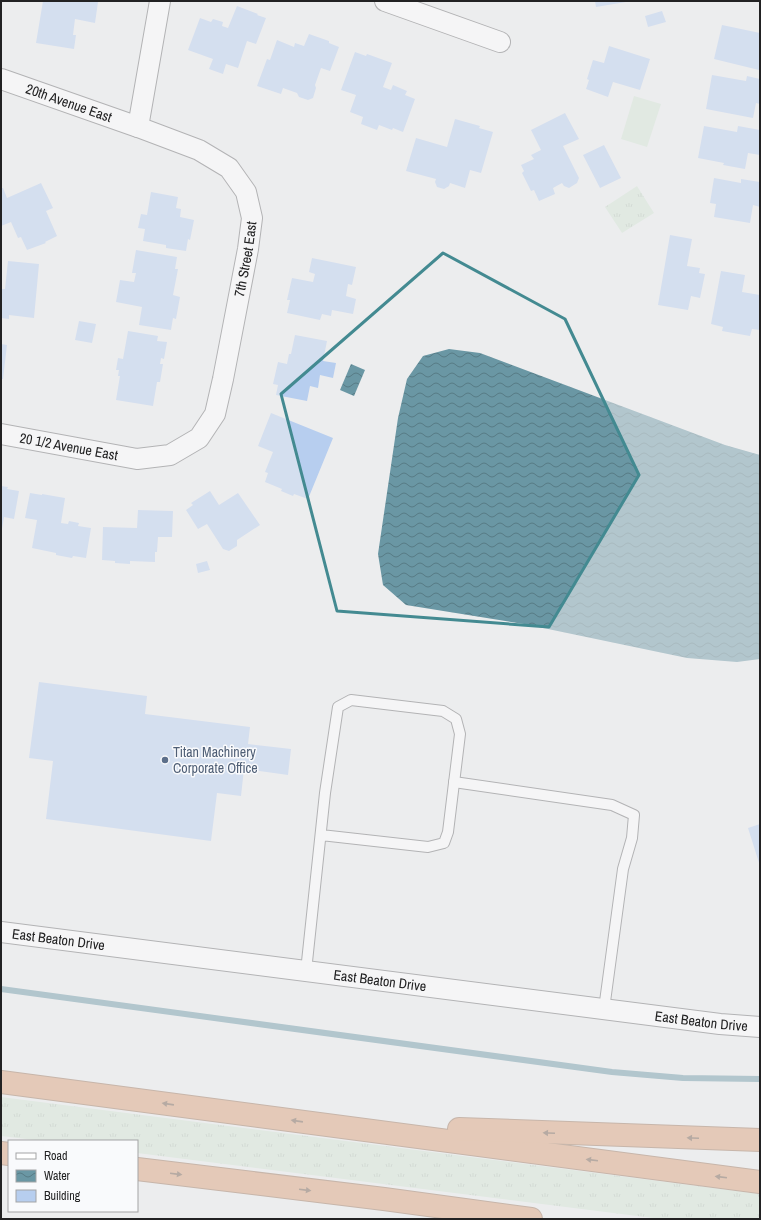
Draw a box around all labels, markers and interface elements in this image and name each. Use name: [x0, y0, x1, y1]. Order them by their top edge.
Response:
street label: 20th Avenue East: [24, 79, 114, 126]
street label: 7th Street East: [230, 220, 260, 298]
street label: 20 1/2 Avenue East: [18, 429, 119, 464]
place label: Titan Machinery Corporate Office: [173, 743, 258, 777]
marker: Titan Machinery Corporate Office: [160, 755, 170, 765]
street label: East Beaton Drive: [11, 925, 106, 954]
street label: East Beaton Drive: [332, 966, 427, 995]
street label: East Beaton Drive: [654, 1007, 748, 1035]
one-way arrow: [162, 1101, 174, 1107]
one-way arrow: [291, 1118, 303, 1124]
one-way arrow: [543, 1129, 555, 1136]
one-way arrow: [686, 1135, 699, 1141]
legend: [8, 1140, 138, 1212]
text: Road: [44, 1148, 68, 1164]
one-way arrow: [586, 1157, 598, 1163]
text: Water: [44, 1168, 71, 1184]
one-way arrow: [170, 1171, 182, 1177]
one-way arrow: [715, 1173, 727, 1180]
one-way arrow: [299, 1187, 311, 1193]
text: Building: [44, 1188, 81, 1204]

